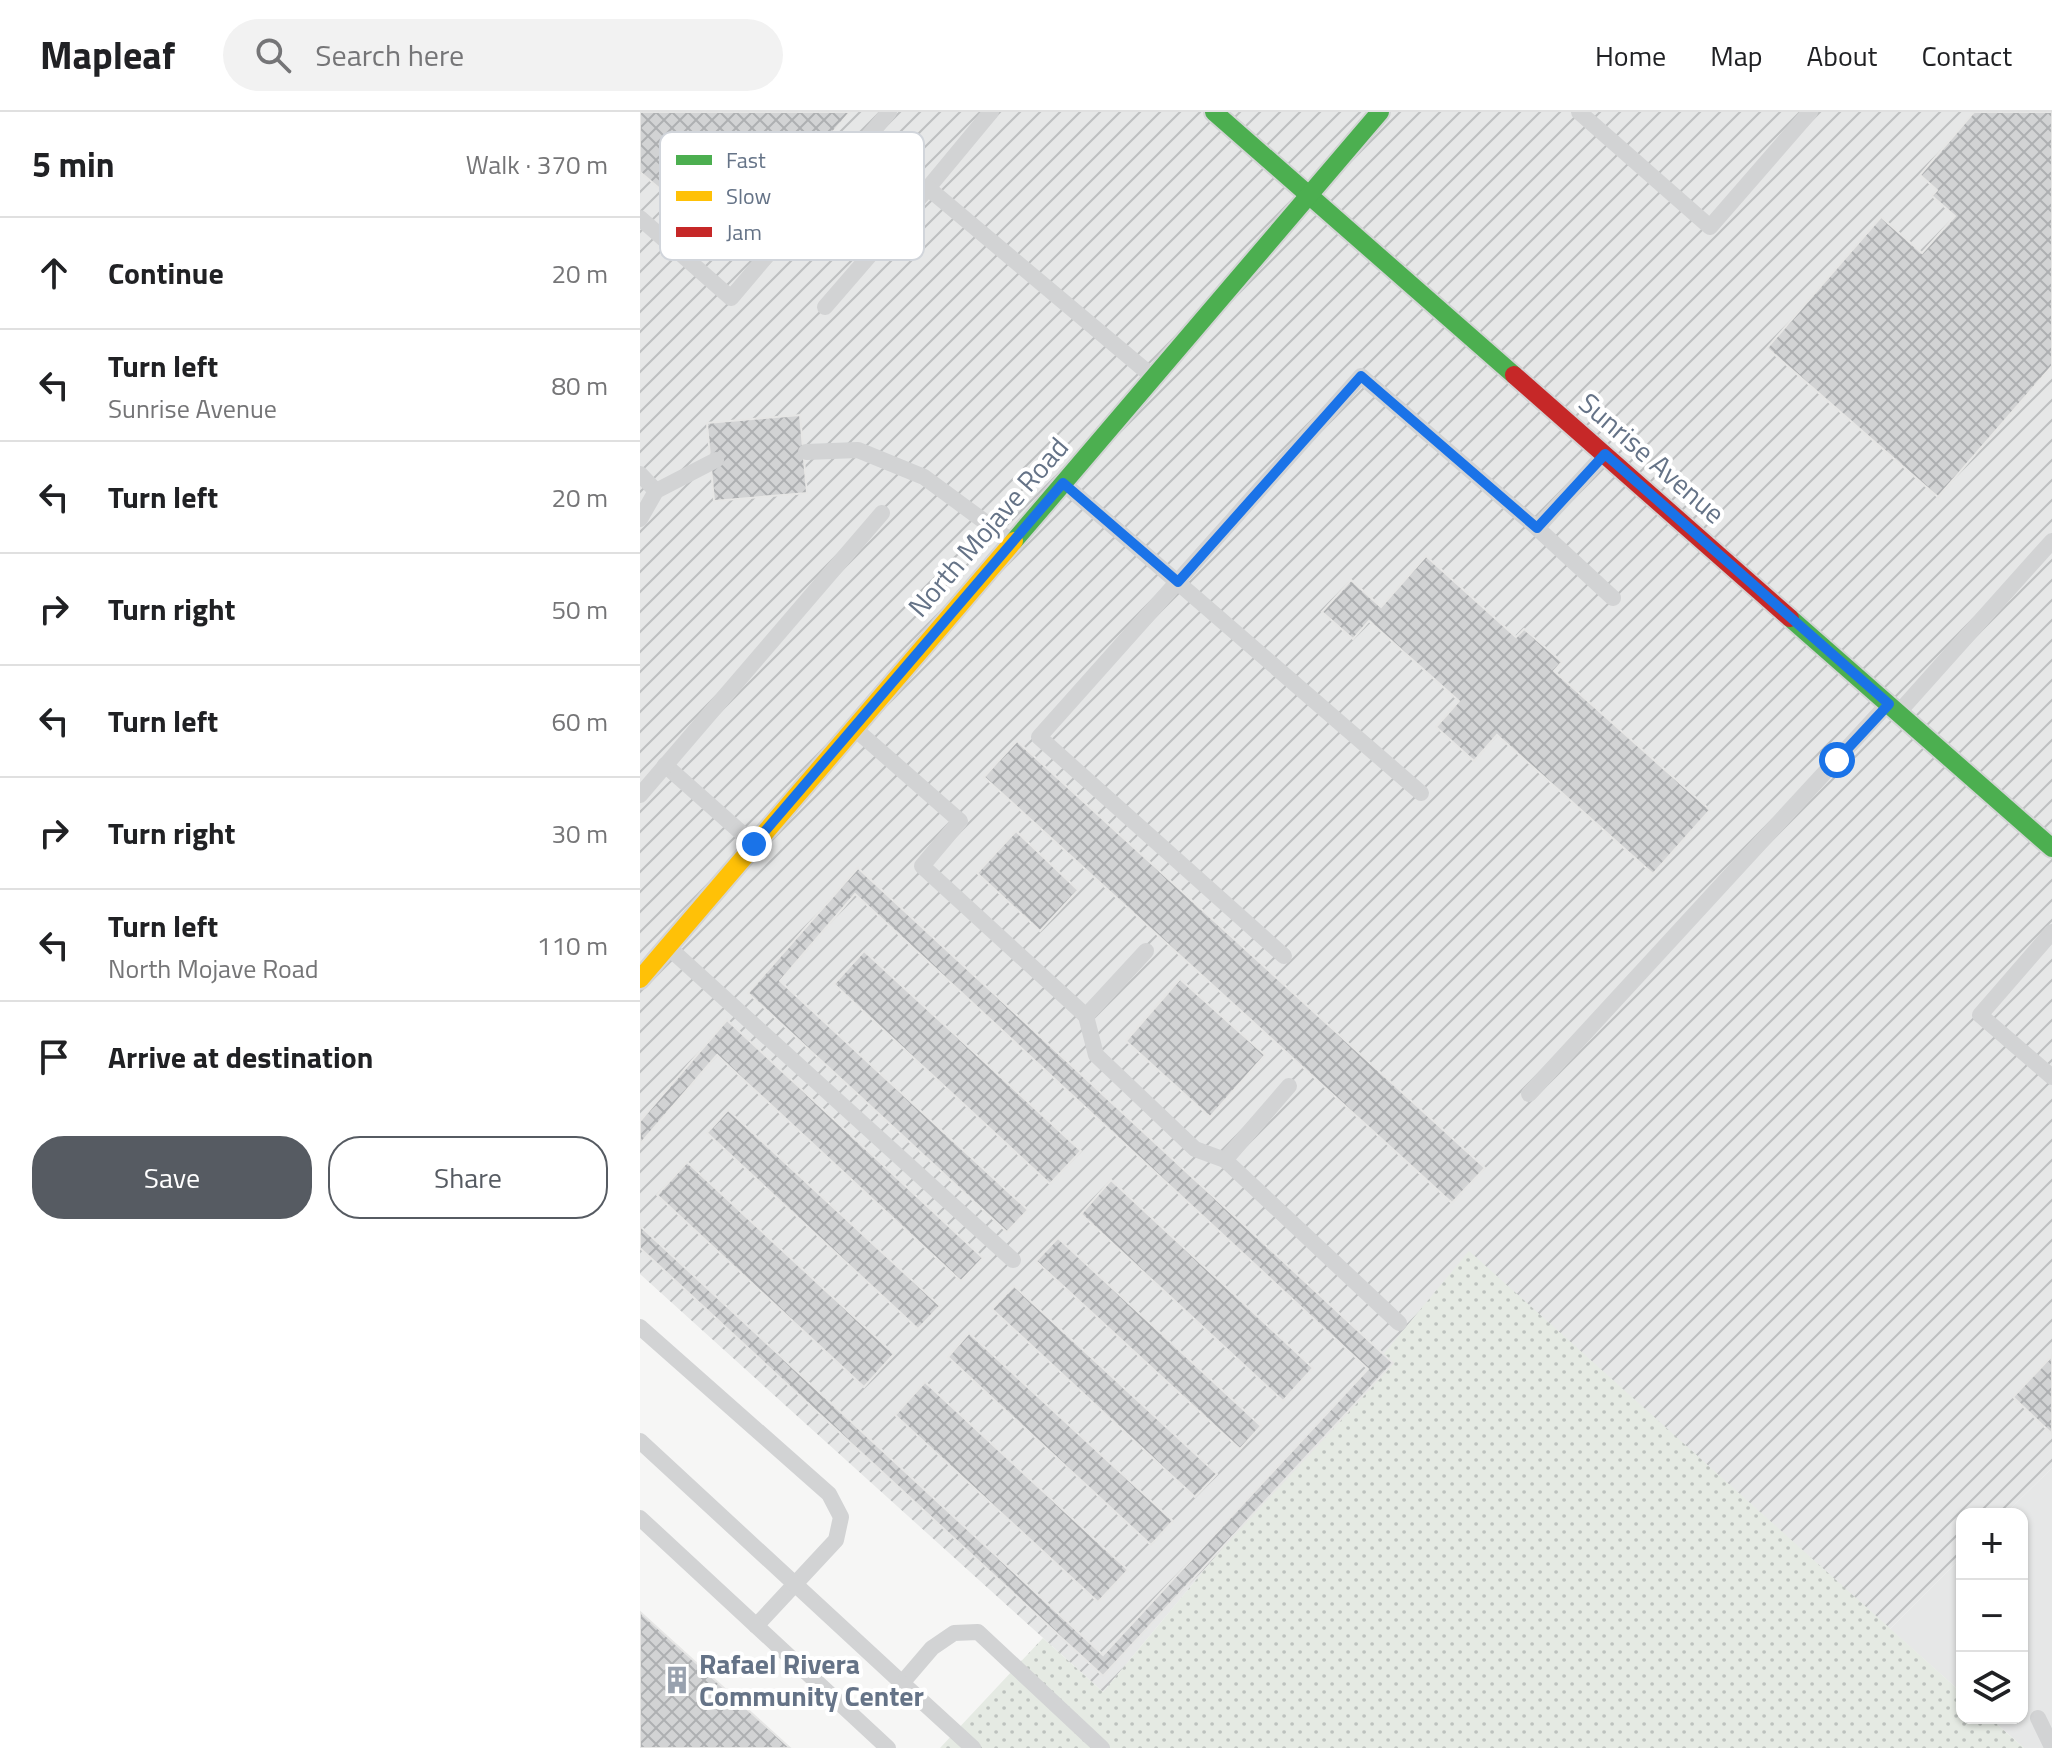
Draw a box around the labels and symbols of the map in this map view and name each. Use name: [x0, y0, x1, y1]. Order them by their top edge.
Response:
legend: [660, 132, 924, 260]
text: Fast: [726, 143, 766, 177]
text: Slow: [726, 179, 772, 213]
text: Jam: [726, 215, 762, 249]
street label: Sunrise Avenue: [1570, 382, 1735, 533]
street label: North Mojave Road: [897, 427, 1078, 626]
route start: [1819, 742, 1855, 778]
route end: [736, 826, 772, 862]
place label: Rafael Rivera Community Center: [699, 1642, 924, 1717]
building icon: Rafael Rivera Community Center: [662, 1665, 692, 1695]

